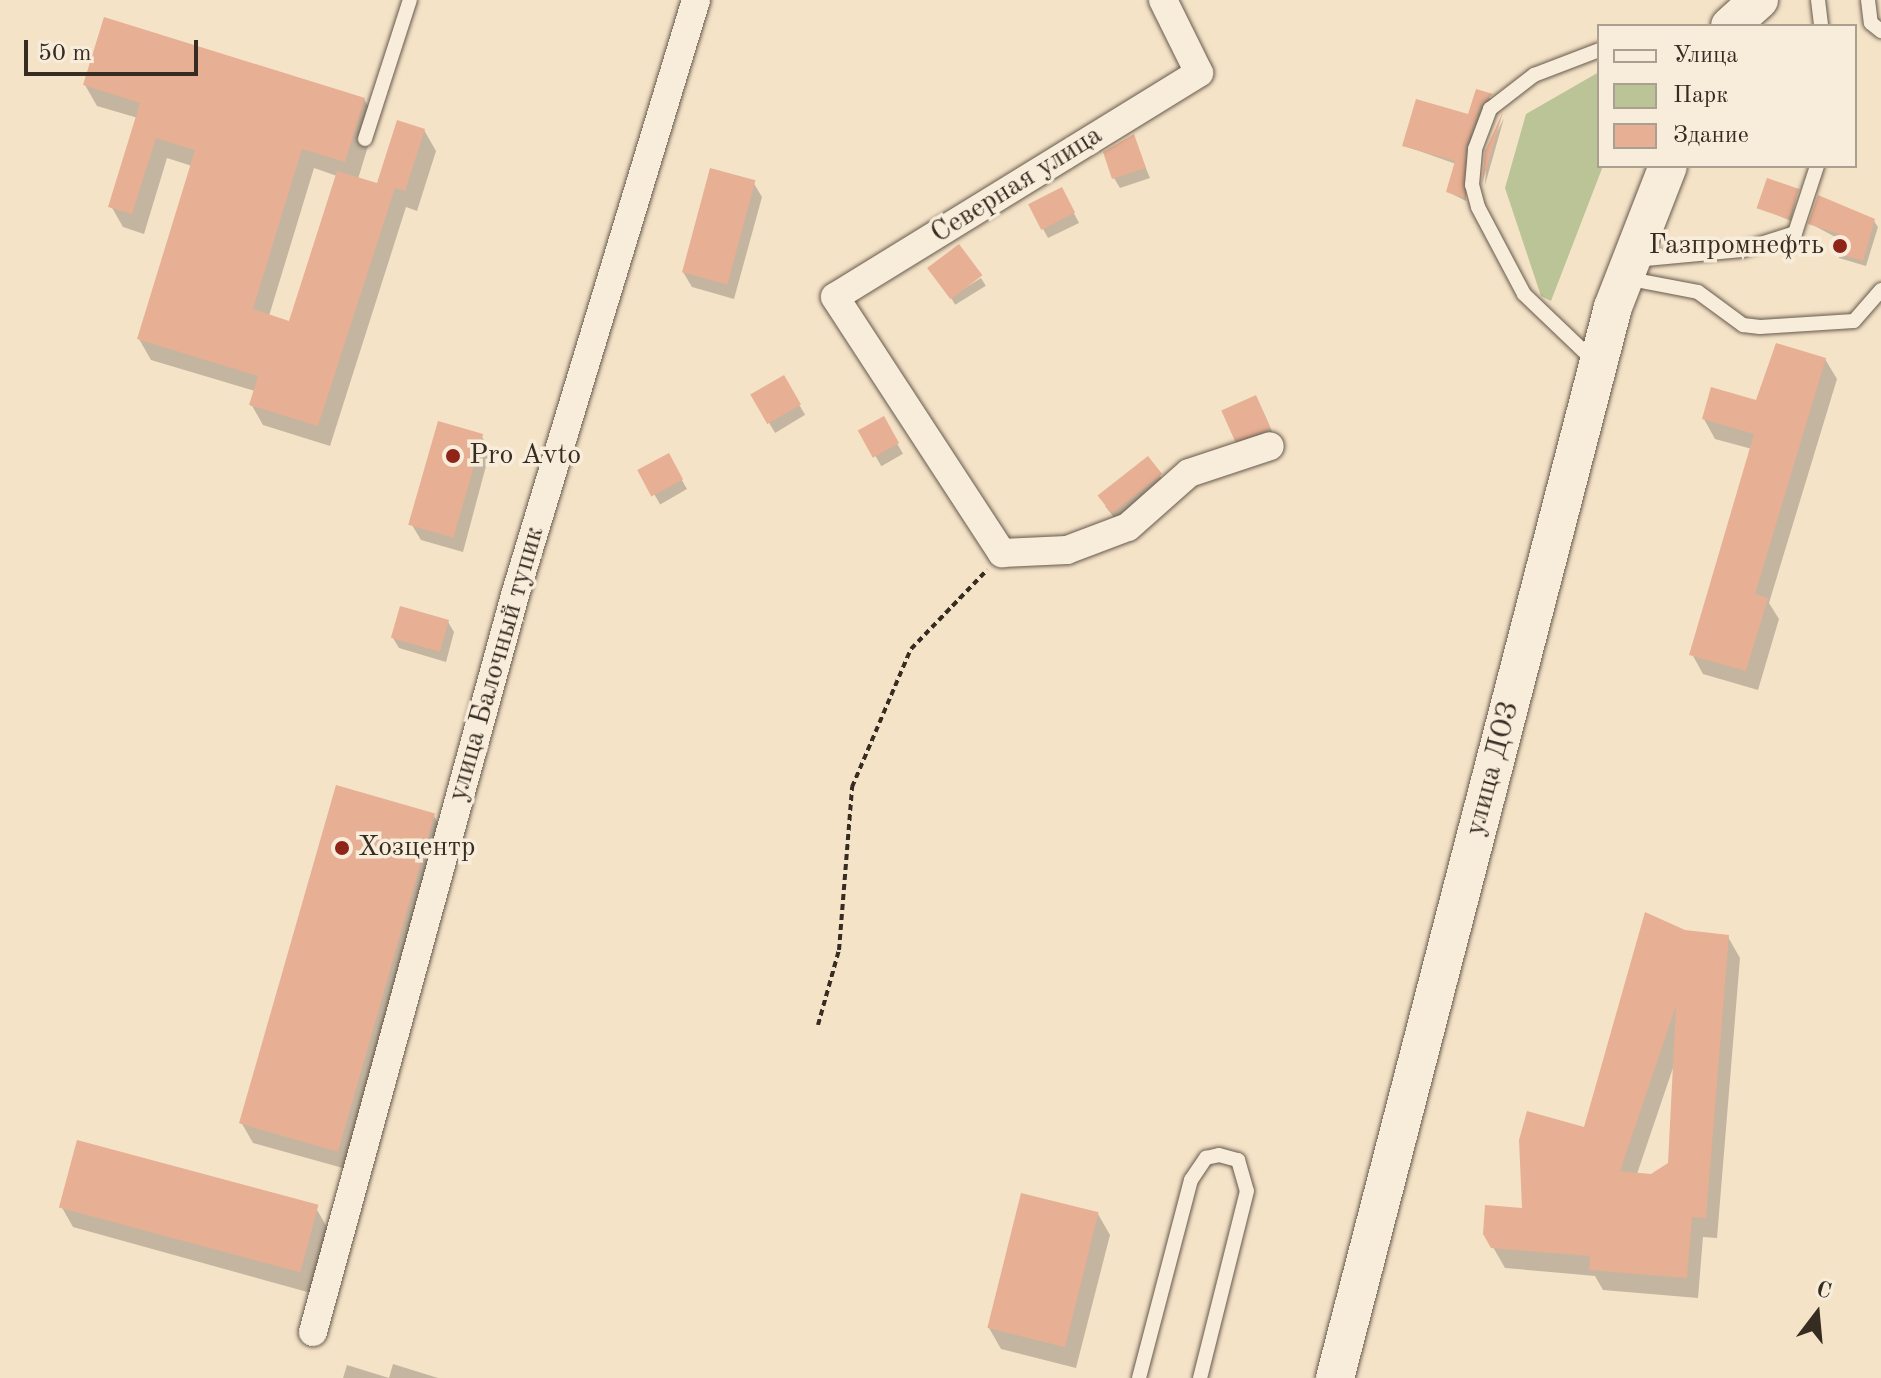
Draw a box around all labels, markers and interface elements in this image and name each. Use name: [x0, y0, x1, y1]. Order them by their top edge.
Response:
scale bar: [28, 24, 202, 74]
legend: [1597, 24, 1857, 168]
text: 50 m: [38, 42, 92, 66]
text: Улица: [1673, 44, 1738, 68]
text: Парк: [1673, 84, 1728, 108]
street label: Северная улица: [925, 119, 1109, 251]
text: Здание: [1673, 124, 1749, 148]
place label: Газпромнефть: [1648, 229, 1824, 263]
marker: Газпромнефть: [1831, 237, 1849, 255]
place label: Pro Аvto: [469, 439, 581, 473]
marker: Pro Аvto: [444, 447, 462, 465]
street label: улица Балочный тупик: [442, 523, 552, 805]
street label: улица ДОЗ: [1459, 698, 1527, 840]
place label: Хозцентр: [358, 831, 476, 865]
marker: Хозцентр: [333, 839, 351, 857]
north arrow: [1777, 1274, 1857, 1354]
text: С: [1814, 1278, 1834, 1304]

